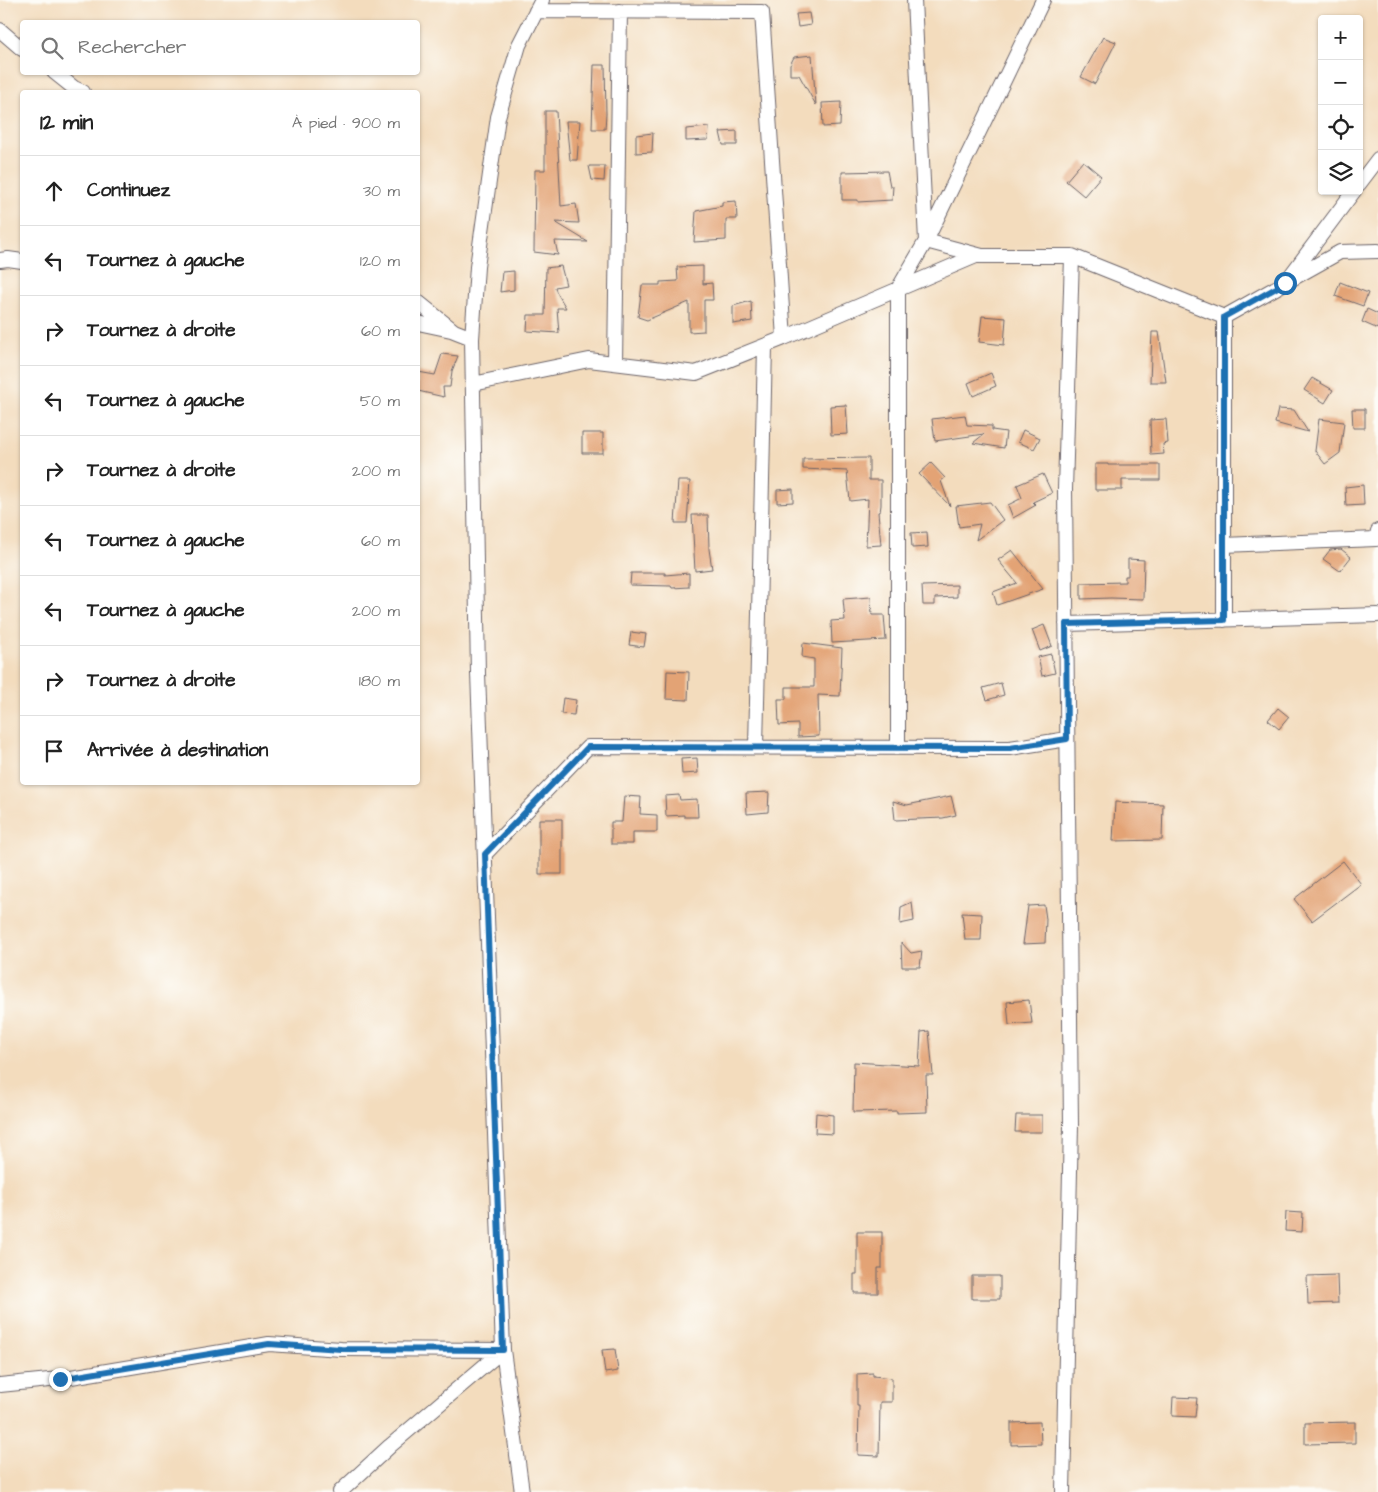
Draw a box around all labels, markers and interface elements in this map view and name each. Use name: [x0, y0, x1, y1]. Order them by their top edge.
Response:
map controls: [1318, 15, 1363, 195]
button: +: [1318, 15, 1363, 60]
search box: [20, 20, 420, 75]
icon: search: [38, 34, 66, 62]
text: Rechercher: [78, 34, 186, 61]
button: −: [1318, 60, 1363, 105]
button: locate: [1318, 105, 1363, 150]
text: 12 min: [40, 108, 93, 137]
text: À pied · 900 m: [292, 112, 400, 134]
button: layers: [1318, 150, 1363, 195]
icon: ahead: [40, 177, 68, 205]
text: Continuez: [87, 177, 170, 204]
text: 30 m: [363, 180, 400, 202]
icon: left: [40, 247, 68, 275]
text: Tournez à gauche: [87, 247, 245, 274]
text: 120 m: [360, 250, 400, 272]
route start: [1274, 272, 1297, 295]
icon: right: [40, 317, 68, 345]
text: Tournez à droite: [87, 317, 235, 344]
text: 60 m: [361, 320, 400, 342]
icon: left: [40, 387, 68, 415]
text: Tournez à gauche: [87, 387, 245, 414]
text: 50 m: [360, 390, 400, 412]
icon: right: [40, 457, 68, 485]
text: Tournez à droite: [87, 457, 235, 484]
text: 200 m: [352, 460, 400, 482]
icon: left: [40, 527, 68, 555]
text: Tournez à gauche: [87, 527, 245, 554]
text: 60 m: [361, 530, 400, 552]
icon: left: [40, 597, 68, 625]
text: Tournez à gauche: [87, 597, 245, 624]
text: 200 m: [352, 600, 400, 622]
icon: right: [40, 667, 68, 695]
text: Tournez à droite: [87, 667, 235, 694]
text: 180 m: [359, 670, 400, 692]
icon: arrive: [40, 737, 68, 765]
text: Arrivée à destination: [87, 737, 268, 764]
route end: [49, 1368, 72, 1391]

